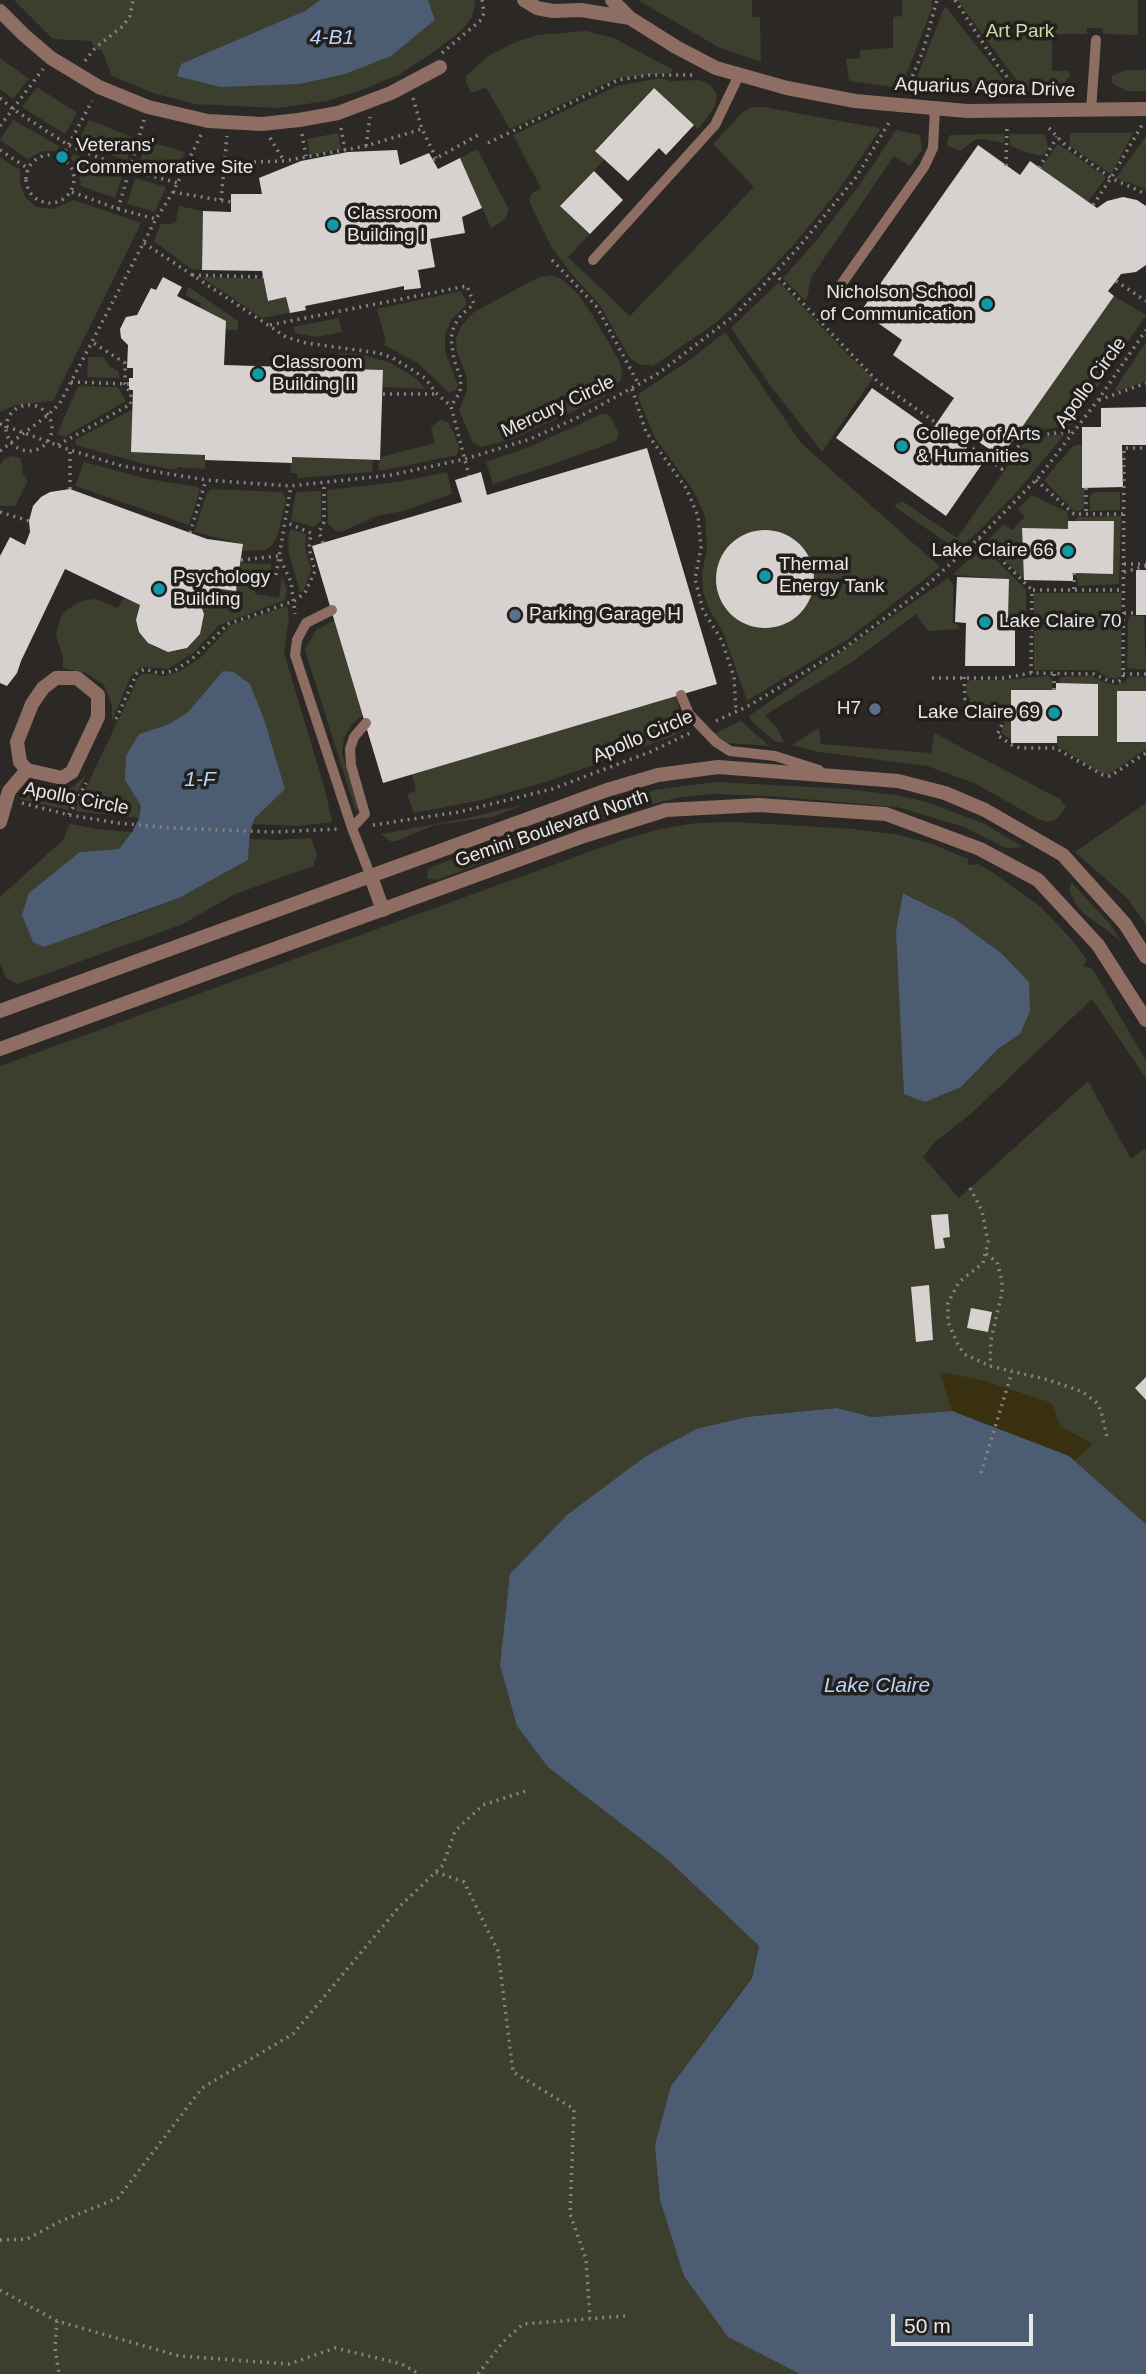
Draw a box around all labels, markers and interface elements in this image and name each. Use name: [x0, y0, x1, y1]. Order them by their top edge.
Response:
park label: Art Park: [986, 21, 1054, 43]
water label: 4-B1: [310, 25, 354, 51]
street label: Aquarius Agora Drive: [894, 73, 1076, 103]
place label: Veterans' Commemorative Site: [76, 135, 253, 179]
marker: Veterans' Commemorative Site: [54, 149, 70, 165]
place label: Classroom Building I: [347, 203, 438, 247]
marker: Classroom Building I: [325, 217, 341, 233]
place label: Nicholson School of Communication: [820, 282, 973, 326]
marker: Nicholson School of Communication: [979, 296, 995, 312]
street label: Apollo Circle: [1050, 333, 1132, 433]
place label: Classroom Building II: [272, 352, 363, 396]
marker: Classroom Building II: [250, 366, 266, 382]
street label: Mercury Circle: [498, 371, 618, 443]
place label: College of Arts & Humanities: [916, 424, 1041, 468]
marker: College of Arts & Humanities: [894, 438, 910, 454]
place label: Lake Claire 66: [931, 540, 1054, 562]
marker: Lake Claire 66: [1060, 543, 1076, 559]
place label: Thermal Energy Tank: [779, 554, 885, 598]
place label: Psychology Building: [173, 567, 270, 611]
marker: Thermal Energy Tank: [757, 568, 773, 584]
marker: Psychology Building: [151, 581, 167, 597]
place label: Parking Garage H: [529, 604, 681, 626]
marker: Parking Garage H: [507, 607, 523, 623]
place label: Lake Claire 70: [999, 611, 1122, 633]
marker: Lake Claire 70: [977, 614, 993, 630]
place label: H7: [837, 698, 861, 720]
marker: H7: [867, 701, 883, 717]
place label: Lake Claire 69: [917, 702, 1040, 724]
marker: Lake Claire 69: [1046, 705, 1062, 721]
street label: Apollo Circle: [589, 706, 697, 768]
water label: 1-F: [184, 767, 216, 793]
street label: Apollo Circle: [21, 778, 131, 820]
street label: Gemini Boulevard North: [452, 785, 652, 873]
water label: Lake Claire: [824, 1673, 930, 1699]
scale bar: [894, 2300, 1036, 2344]
text: 50 m: [904, 2314, 951, 2337]

